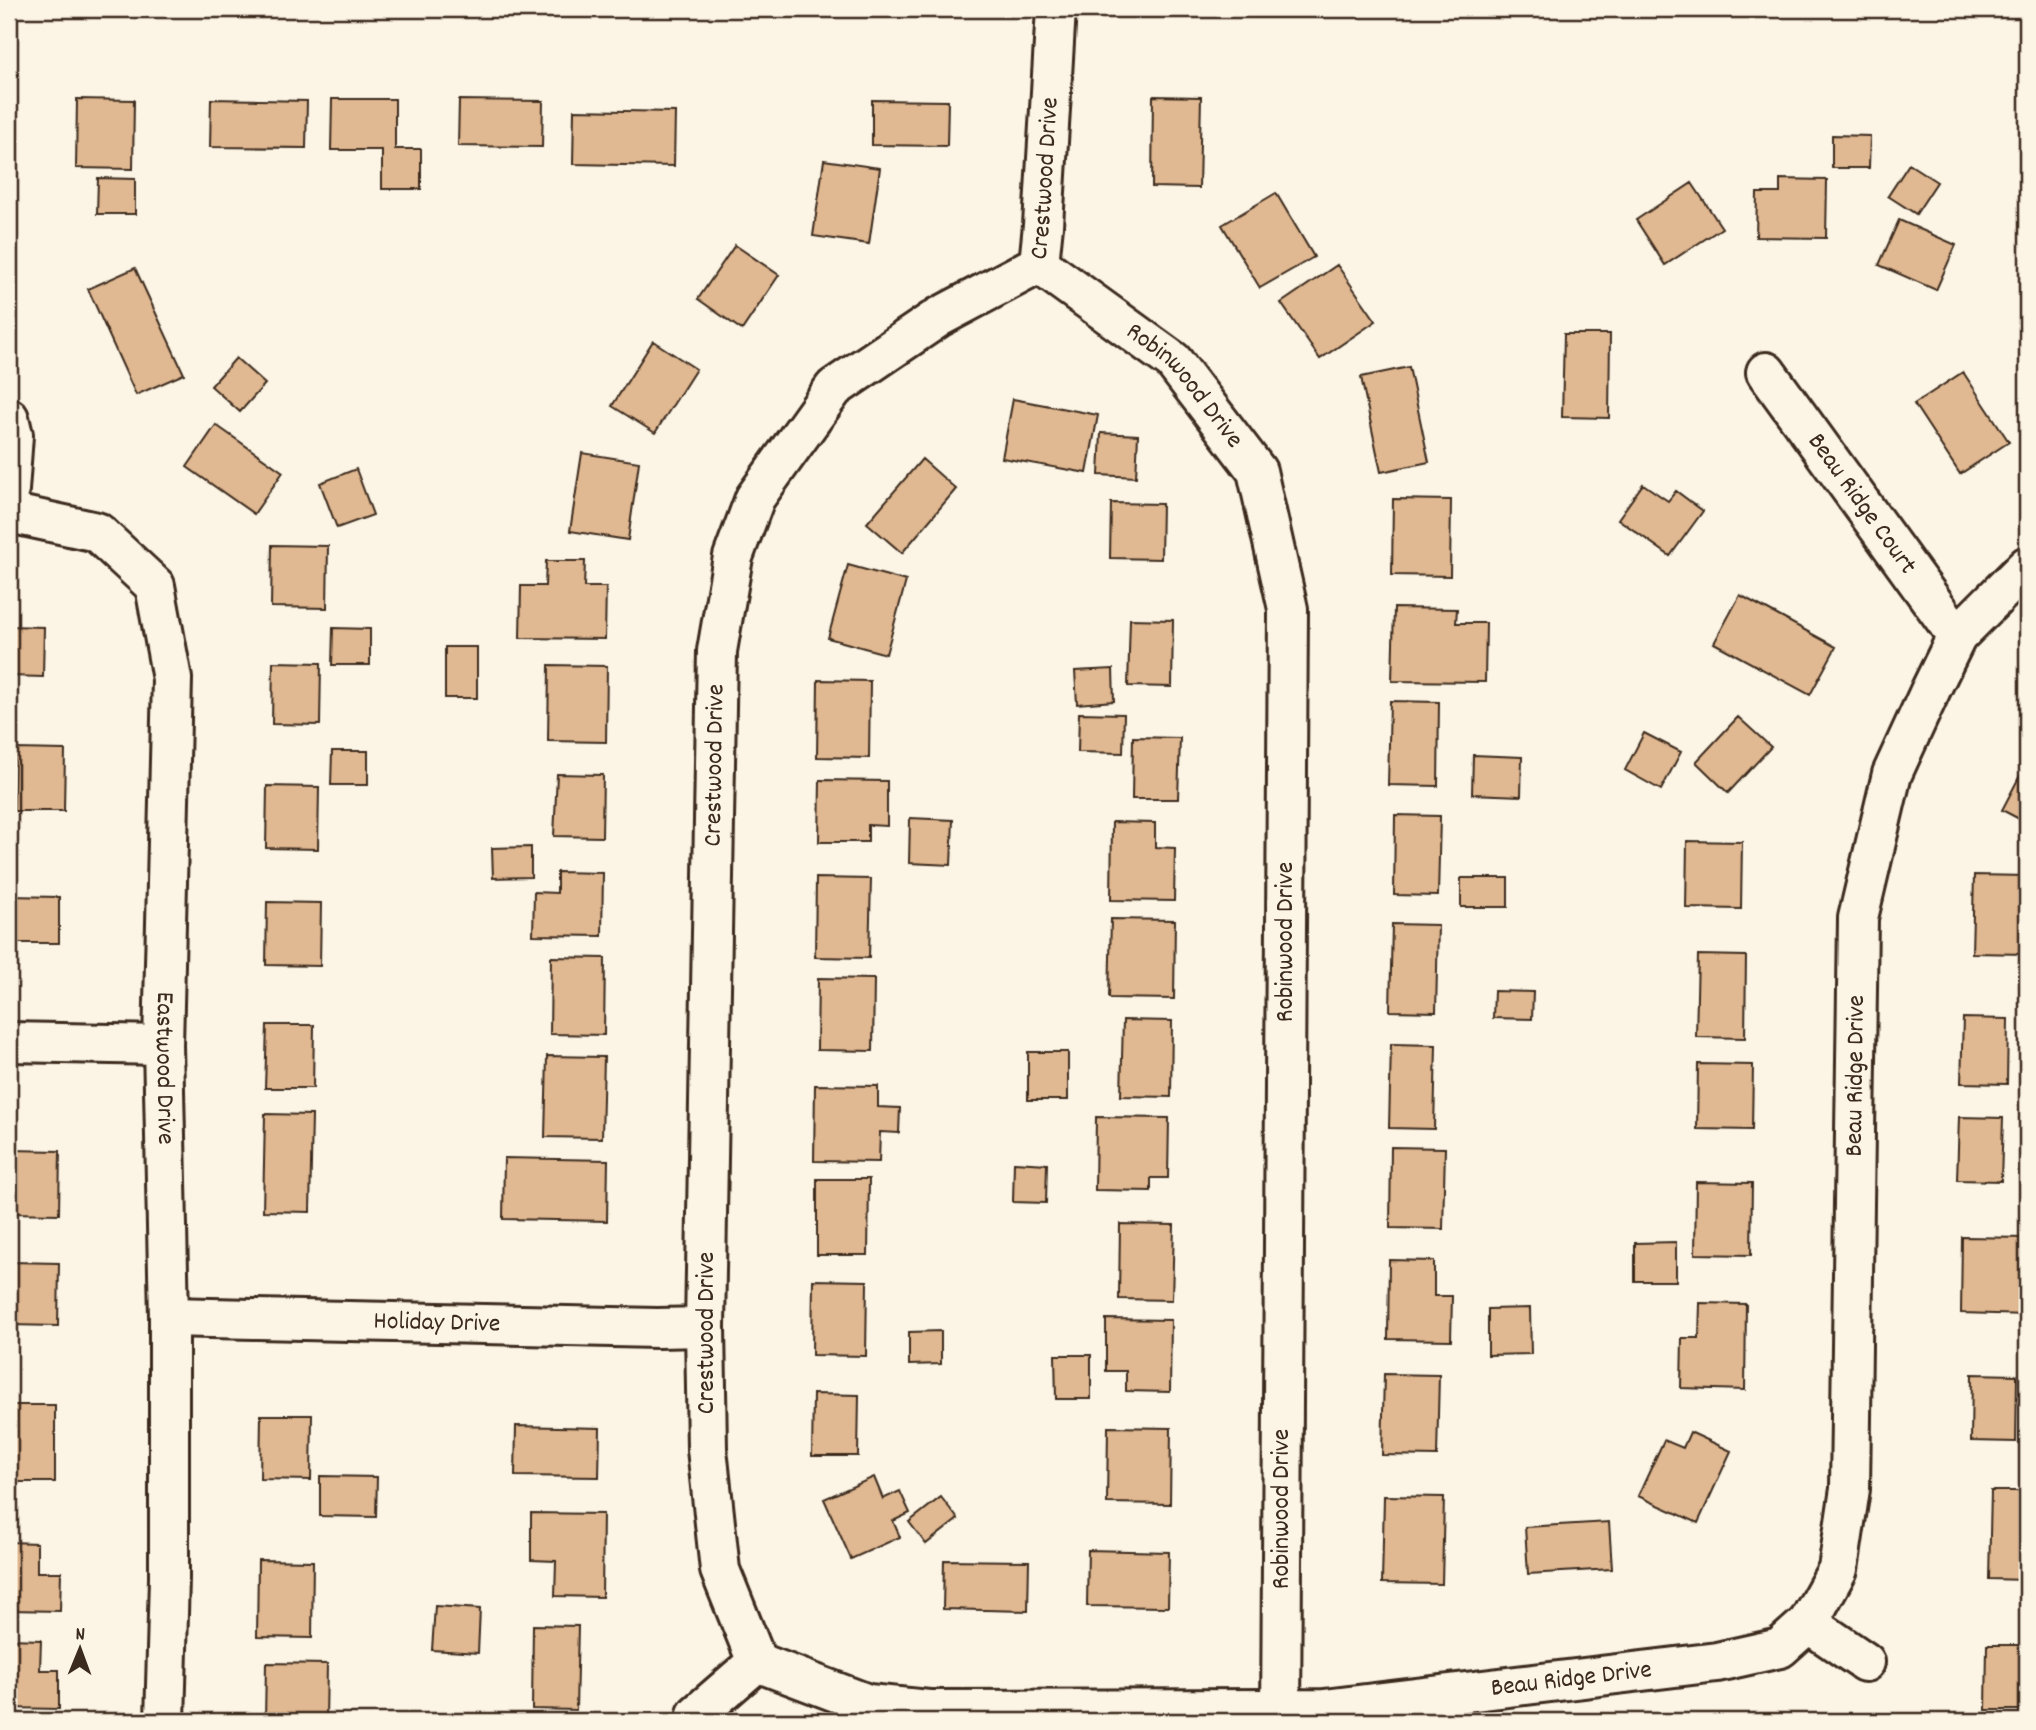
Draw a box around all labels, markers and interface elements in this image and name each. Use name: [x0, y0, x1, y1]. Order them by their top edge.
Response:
street label: Crestwood Drive: [1021, 96, 1069, 261]
street label: Robinwood Drive: [1118, 314, 1252, 456]
street label: Beau Ridge Court: [1798, 426, 1926, 583]
street label: Crestwood Drive: [695, 684, 735, 847]
street label: Robinwood Drive: [1268, 862, 1305, 1022]
street label: Eastwood Drive: [144, 991, 184, 1145]
street label: Beau Ridge Drive: [1836, 995, 1875, 1157]
street label: Crestwood Drive: [689, 1252, 726, 1414]
street label: Holiday Drive: [373, 1303, 501, 1343]
street label: Robinwood Drive: [1264, 1429, 1301, 1589]
north arrow: [46, 1614, 116, 1684]
text: N: [75, 1622, 85, 1649]
street label: Beau Ridge Drive: [1489, 1651, 1654, 1707]

